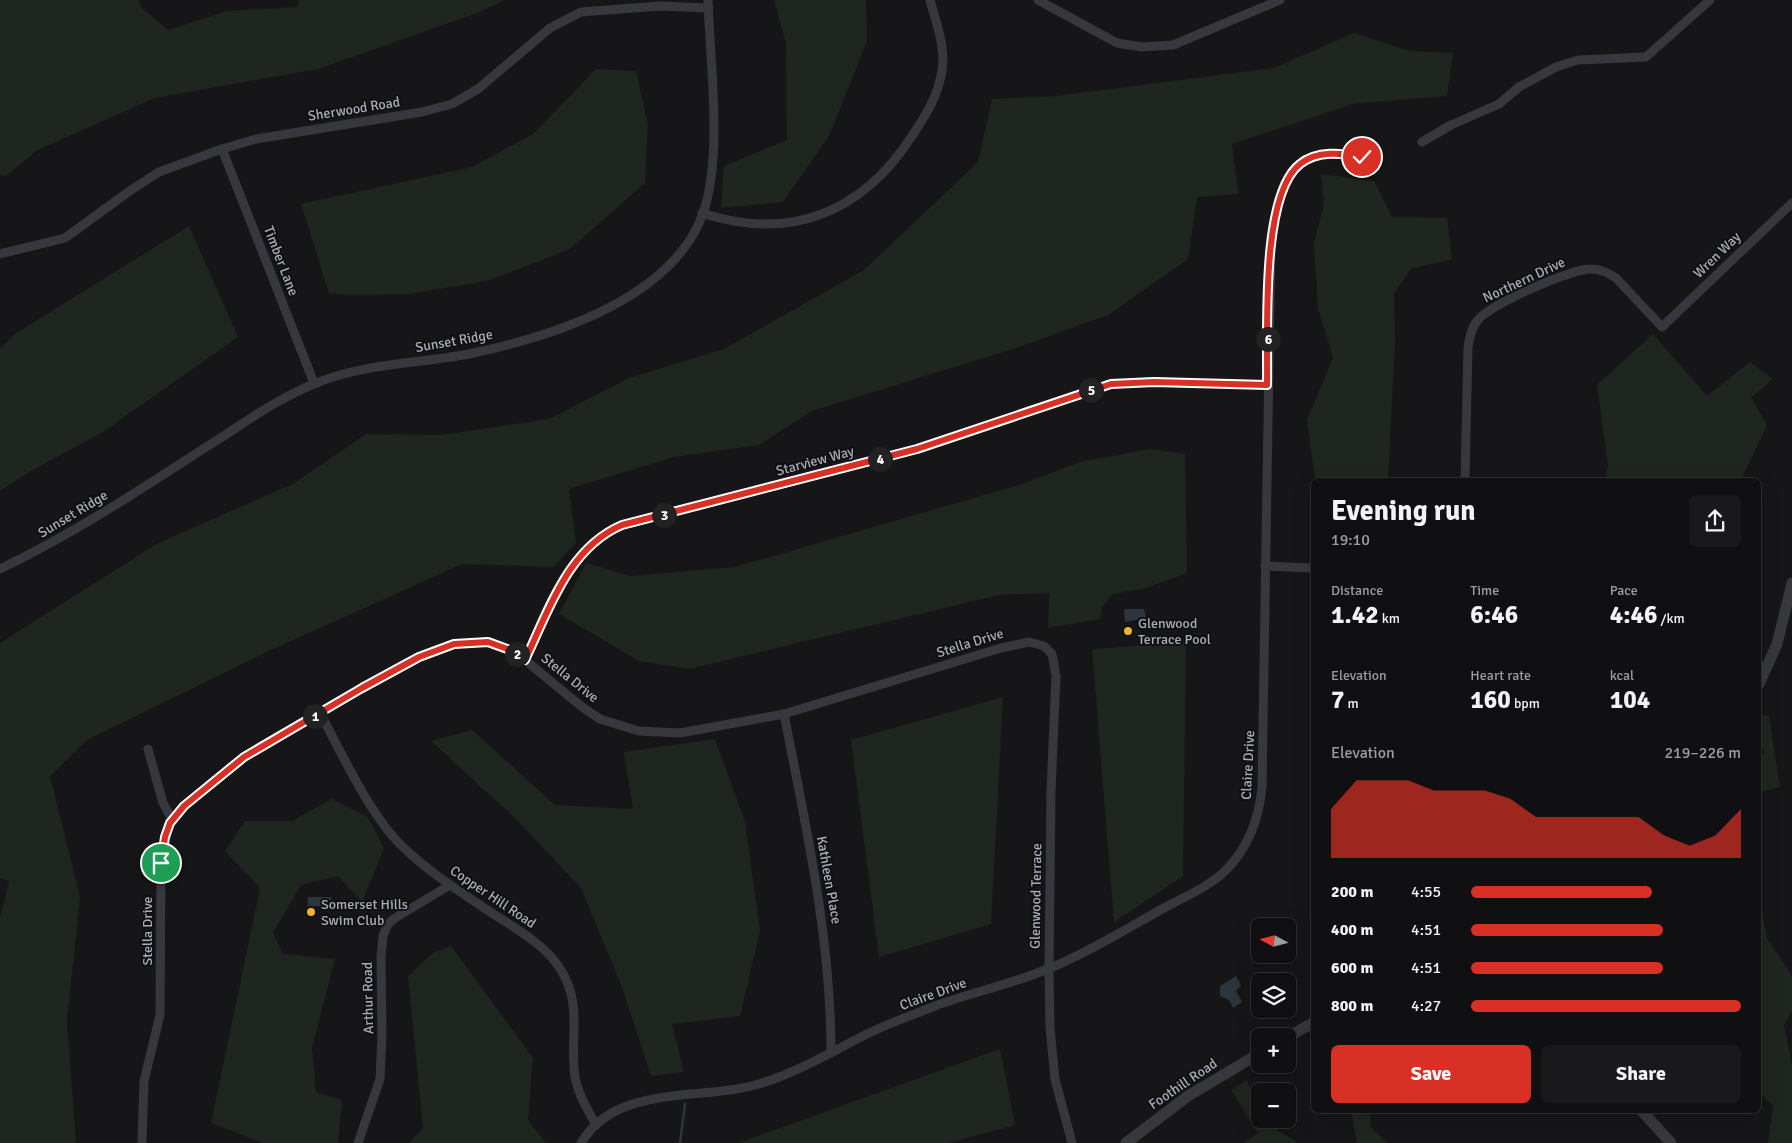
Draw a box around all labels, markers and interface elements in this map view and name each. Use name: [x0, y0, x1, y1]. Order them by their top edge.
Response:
street label: Sherwood Road: [307, 93, 401, 125]
pin: [1341, 136, 1383, 178]
icon: check: [1348, 143, 1376, 171]
street label: Timber Lane: [260, 224, 302, 298]
street label: Wren Way: [1690, 228, 1744, 282]
street label: Northern Drive: [1480, 253, 1568, 307]
street label: Sunset Ridge: [414, 326, 494, 356]
pin: 6: [1256, 326, 1280, 352]
text: 6: [1265, 331, 1272, 348]
pin: 5: [1078, 378, 1104, 402]
text: 5: [1088, 382, 1095, 399]
street label: Starview Way: [774, 442, 856, 480]
pin: 4: [868, 446, 892, 472]
text: 4: [877, 451, 884, 468]
street label: Sunset Ridge: [35, 487, 111, 541]
text: Evening run: [1331, 494, 1476, 528]
button: share: [1689, 495, 1741, 547]
pin: 3: [652, 502, 676, 528]
text: 3: [661, 507, 668, 524]
text: 19:10: [1331, 530, 1370, 550]
text: Distance: [1331, 582, 1383, 599]
text: Time: [1470, 582, 1499, 599]
text: Pace: [1610, 582, 1638, 599]
text: 1.42: [1331, 599, 1379, 630]
text: 6:46: [1470, 599, 1518, 630]
text: 4:46: [1610, 599, 1658, 630]
text: km: [1379, 610, 1400, 627]
text: /km: [1658, 610, 1685, 627]
place label: Glenwood Terrace Pool: [1138, 615, 1211, 648]
street label: Stella Drive: [934, 625, 1006, 661]
marker: Glenwood Terrace Pool: [1122, 625, 1134, 637]
pin: 2: [504, 642, 530, 666]
text: 2: [514, 646, 521, 663]
street label: Stella Drive: [538, 650, 602, 706]
text: Elevation: [1331, 667, 1387, 684]
text: Heart rate: [1470, 667, 1531, 684]
text: kcal: [1610, 667, 1634, 684]
text: 7: [1331, 684, 1345, 715]
text: 160: [1470, 684, 1511, 715]
text: 104: [1610, 684, 1650, 715]
text: m: [1345, 695, 1359, 712]
text: bpm: [1511, 695, 1540, 712]
pin: 1: [302, 704, 328, 728]
text: 1: [312, 708, 319, 725]
street label: Claire Drive: [1238, 730, 1258, 800]
text: Elevation: [1331, 743, 1395, 763]
text: 219–226 m: [1664, 743, 1741, 763]
street label: Kathleen Place: [813, 835, 845, 925]
pin: [140, 842, 182, 884]
street label: Glenwood Terrace: [1027, 843, 1045, 949]
icon: arrive: [147, 849, 175, 877]
street label: Copper Hill Road: [447, 862, 539, 932]
text: 200 m: [1331, 882, 1373, 902]
text: 4:55: [1411, 882, 1441, 902]
street label: Stella Drive: [139, 896, 156, 966]
place label: Somerset Hills Swim Club: [321, 896, 408, 929]
marker: Somerset Hills Swim Club: [305, 906, 317, 918]
north arrow: [1251, 918, 1296, 962]
map controls: [1251, 918, 1296, 1128]
text: 400 m: [1331, 920, 1373, 940]
text: 4:51: [1411, 920, 1441, 940]
text: 600 m: [1331, 958, 1373, 978]
text: 4:51: [1411, 958, 1441, 978]
street label: Arthur Road: [359, 962, 377, 1034]
button: layers: [1251, 973, 1296, 1018]
street label: Claire Drive: [897, 974, 969, 1014]
text: 800 m: [1331, 996, 1373, 1016]
text: 4:27: [1411, 996, 1441, 1016]
button: +: [1251, 1028, 1296, 1073]
button: Save: [1331, 1045, 1531, 1103]
button: Share: [1541, 1045, 1741, 1103]
street label: Foothill Road: [1146, 1055, 1220, 1113]
button: −: [1251, 1083, 1296, 1128]

